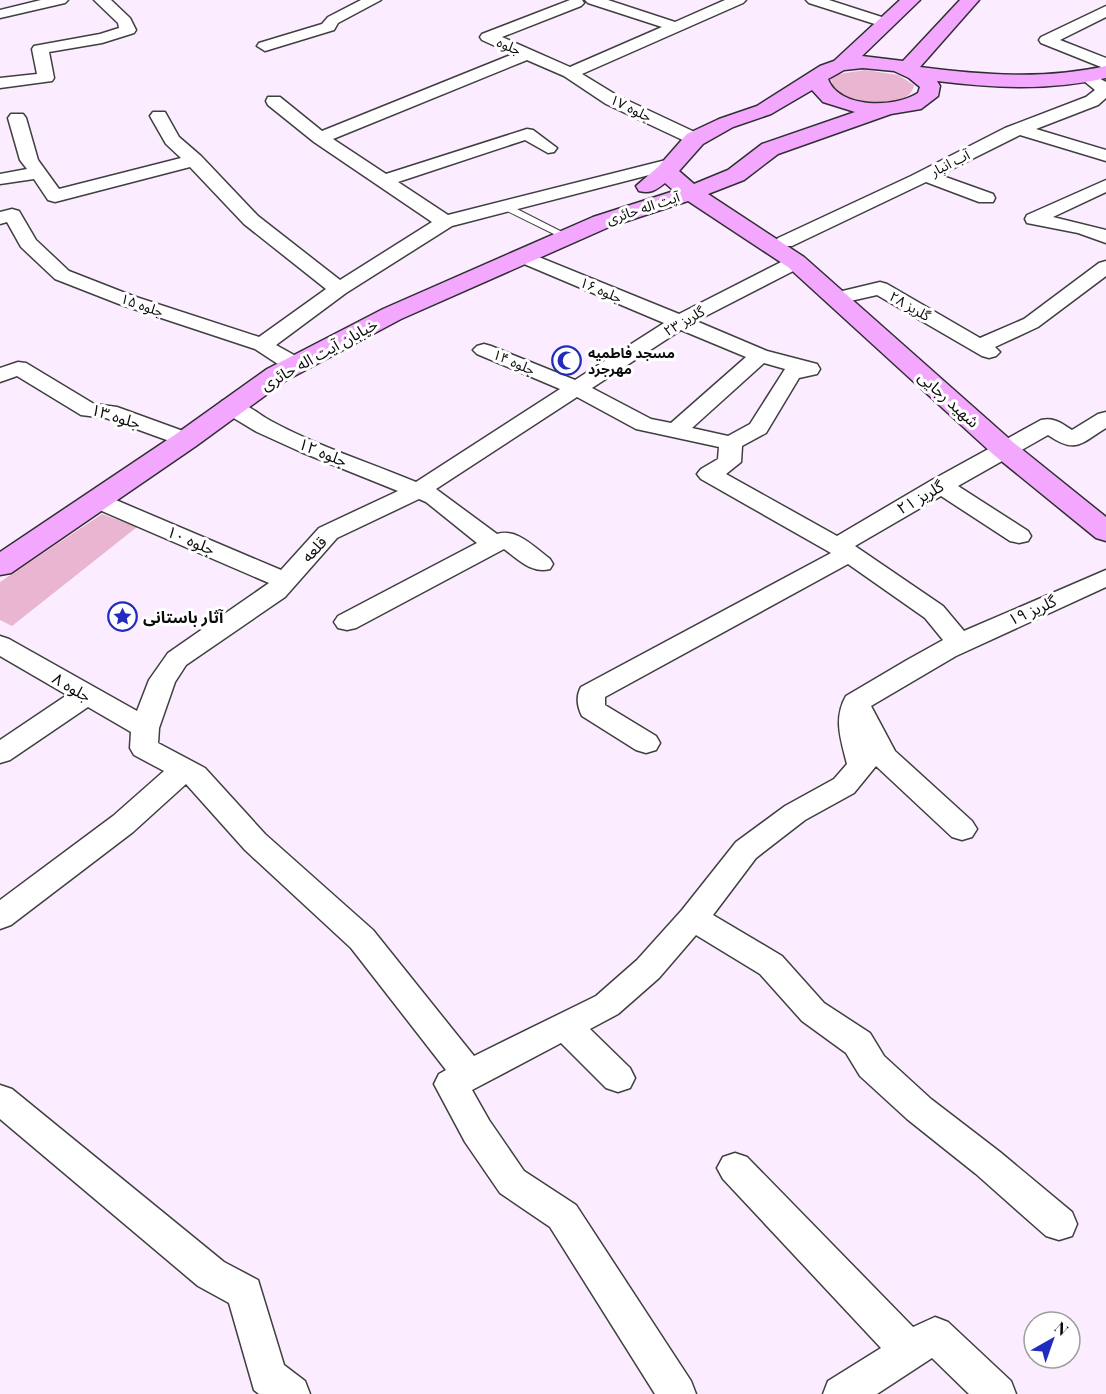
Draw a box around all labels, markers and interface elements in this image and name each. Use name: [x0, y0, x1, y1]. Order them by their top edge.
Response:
street label: جلوه: [494, 32, 524, 59]
street label: جلوه ۱۷: [607, 89, 655, 126]
street label: آب انبار: [926, 144, 974, 181]
street label: آیت اله حائری: [604, 186, 683, 228]
street label: جلوه ۱۶: [577, 272, 625, 307]
street label: گلریز ۲۸: [886, 286, 934, 325]
street label: جلوه ۱۵: [118, 288, 166, 321]
street label: گلریز ۲۳: [660, 301, 708, 340]
street label: خیابان آیت اله حائری: [257, 313, 381, 394]
place label: مسجد فاطمیه مهرجرد: [588, 343, 675, 378]
street label: جلوه ۱۴: [490, 344, 538, 379]
mosque icon: مسجد فاطمیه مهرجرد: [551, 345, 583, 377]
street label: شهید رجایی: [914, 366, 984, 432]
street label: جلوه ۱۳: [89, 398, 143, 433]
street label: جلوه ۱۲: [296, 432, 351, 471]
street label: گلریز ۲۱: [893, 475, 947, 518]
street label: جلوه ۱۰: [164, 520, 219, 559]
street label: قلعه: [296, 531, 331, 566]
street label: گلریز ۱۹: [1004, 589, 1060, 629]
place icon: آثار باستانی: [106, 601, 138, 633]
place label: آثار باستانی: [143, 606, 224, 627]
street label: جلوه ۸: [49, 667, 95, 706]
north arrow: [1022, 1310, 1082, 1370]
text: N: [1051, 1316, 1073, 1340]

